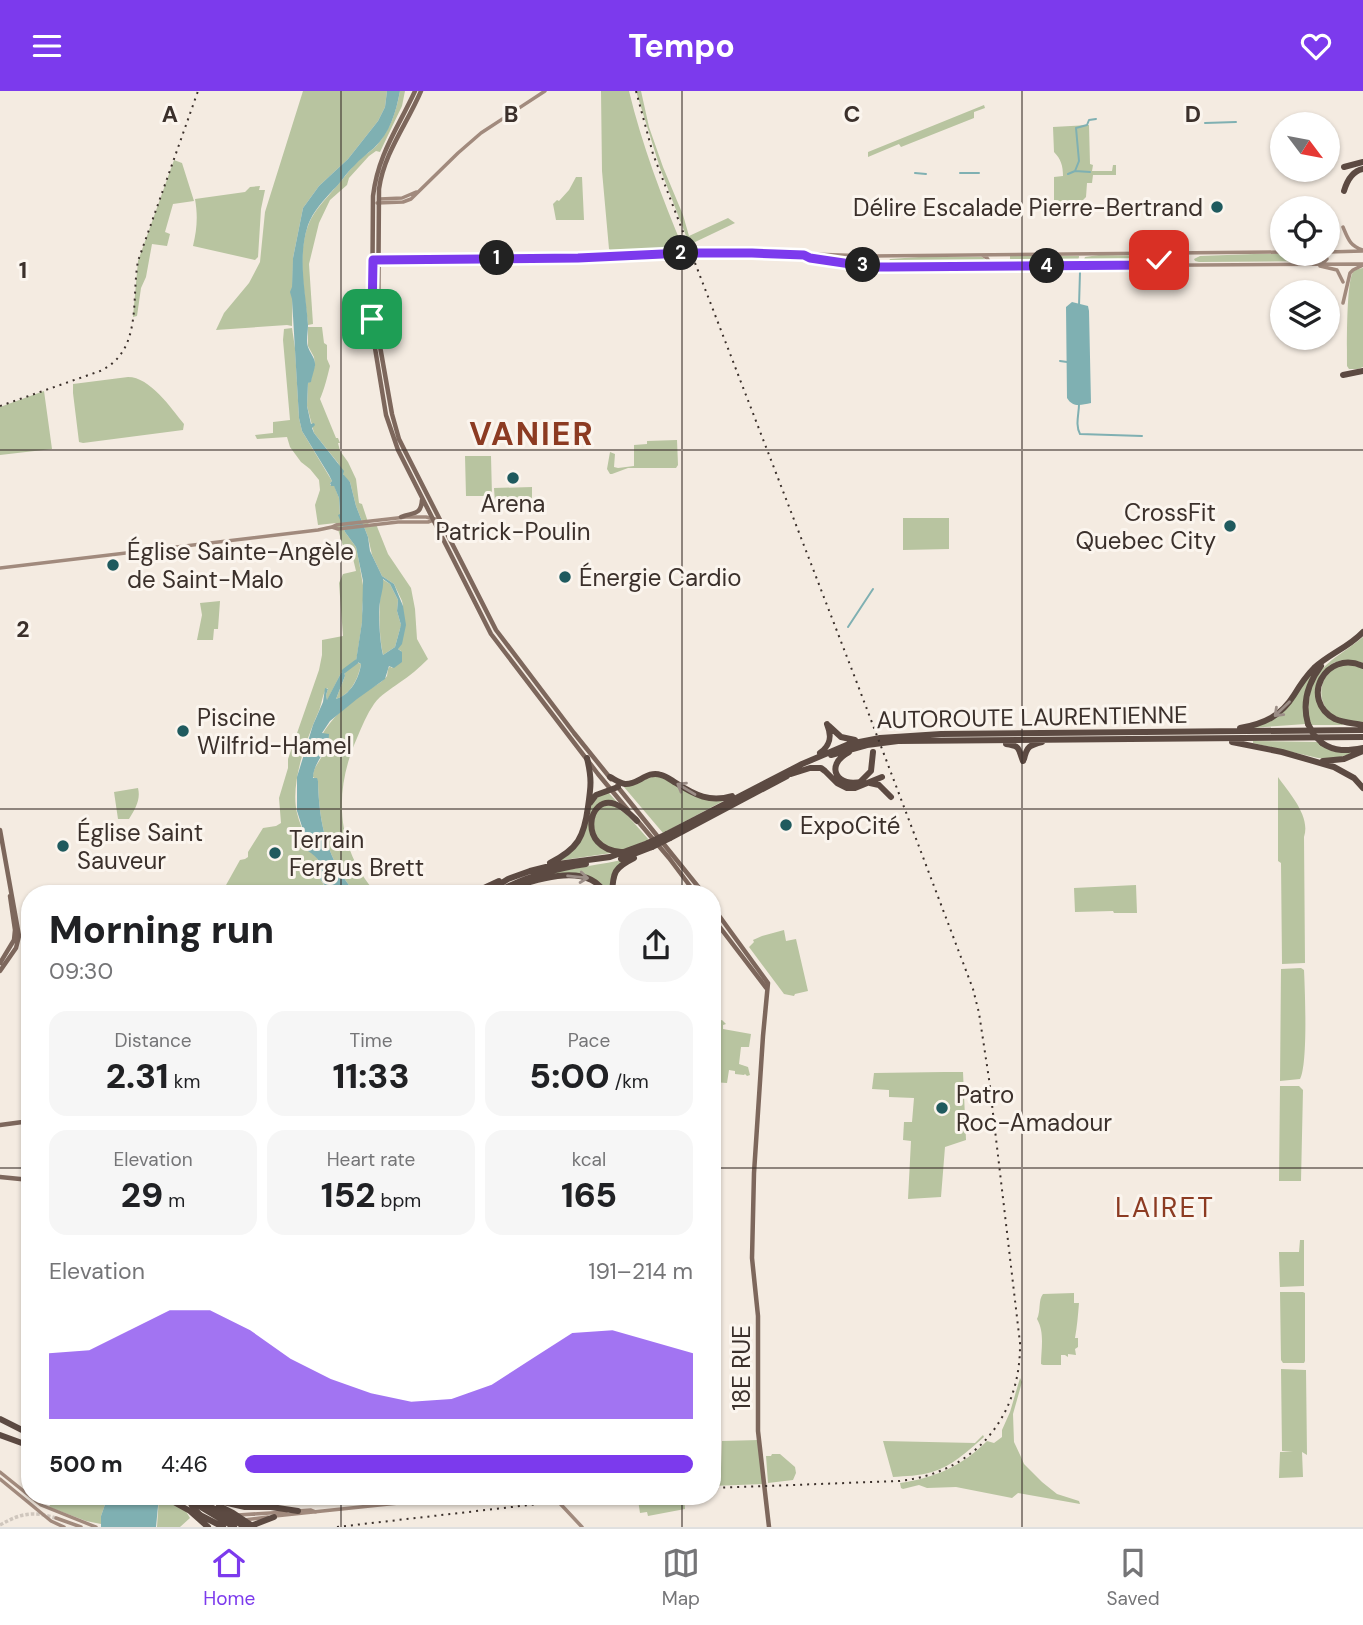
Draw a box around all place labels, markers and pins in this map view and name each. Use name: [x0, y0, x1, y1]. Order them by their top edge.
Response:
place label: Délire Escalade Pierre-Bertrand: [853, 192, 1203, 223]
marker: Délire Escalade Pierre-Bertrand: [1209, 199, 1225, 215]
pin: [1129, 230, 1189, 290]
pin: 2: [664, 235, 698, 271]
pin: 1: [480, 241, 514, 275]
pin: 3: [846, 247, 880, 283]
pin: 4: [1030, 249, 1064, 283]
pin: [342, 289, 402, 349]
marker: Arena Patrick-Poulin: [505, 470, 521, 486]
place label: Arena Patrick-Poulin: [435, 488, 591, 547]
place label: CrossFit Quebec City: [1076, 497, 1216, 556]
marker: CrossFit Quebec City: [1222, 518, 1238, 534]
place label: Église Sainte-Angèle de Saint-Malo: [127, 536, 354, 595]
marker: Église Sainte-Angèle de Saint-Malo: [105, 557, 121, 573]
place label: Énergie Cardio: [579, 562, 741, 593]
marker: Énergie Cardio: [557, 569, 573, 585]
place label: Piscine Wilfrid-Hamel: [197, 702, 352, 761]
marker: Piscine Wilfrid-Hamel: [175, 723, 191, 739]
place label: ExpoCité: [800, 810, 900, 841]
place label: Église Saint Sauveur: [77, 817, 203, 876]
marker: ExpoCité: [778, 817, 794, 833]
place label: Terrain Fergus Brett: [289, 824, 424, 883]
marker: Église Saint Sauveur: [55, 838, 71, 854]
marker: Terrain Fergus Brett: [267, 845, 283, 861]
place label: Patro Roc-Amadour: [956, 1079, 1112, 1138]
marker: Patro Roc-Amadour: [934, 1100, 950, 1116]

